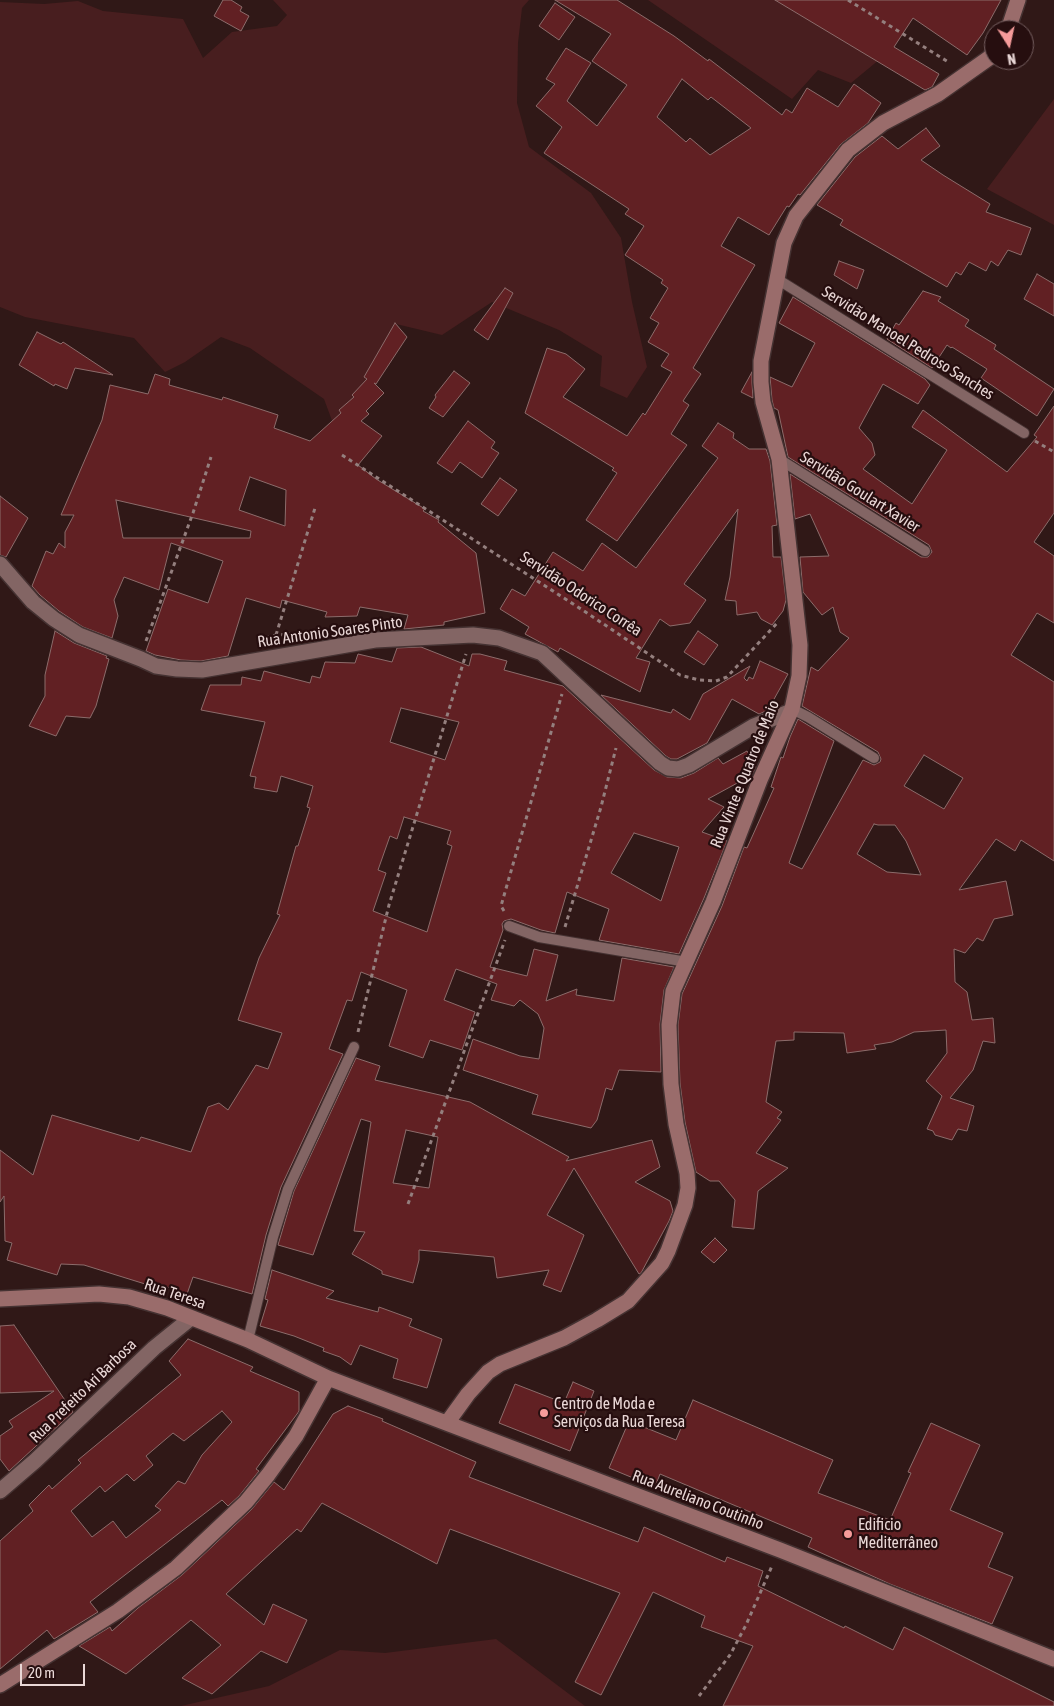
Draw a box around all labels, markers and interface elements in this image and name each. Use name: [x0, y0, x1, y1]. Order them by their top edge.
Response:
north arrow: [984, 20, 1034, 70]
text: N: [1006, 50, 1017, 67]
street label: Servidão Manoel Pedroso Sanches: [818, 282, 998, 404]
street label: Servidão Goulart Xavier: [797, 447, 923, 537]
street label: Servidão Odorico Corrêa: [517, 548, 645, 640]
street label: Rua Antonio Soares Pinto: [256, 612, 404, 652]
street label: Rua Vinte e Quatro de Maio: [707, 697, 783, 851]
street label: Rua Teresa: [142, 1275, 208, 1313]
street label: Rua Prefeito Ari Barbosa: [26, 1335, 140, 1447]
place label: Centro de Moda e Serviços da Rua Teresa: [554, 1394, 685, 1432]
marker: Centro de Moda e Serviços da Rua Teresa: [538, 1407, 550, 1419]
street label: Rua Aureliano Coutinho: [629, 1466, 767, 1534]
place label: Edificio Mediterrâneo: [858, 1515, 938, 1553]
marker: Edificio Mediterrâneo: [842, 1528, 854, 1540]
scale bar: [22, 1654, 88, 1686]
text: 20 m: [28, 1664, 55, 1681]

